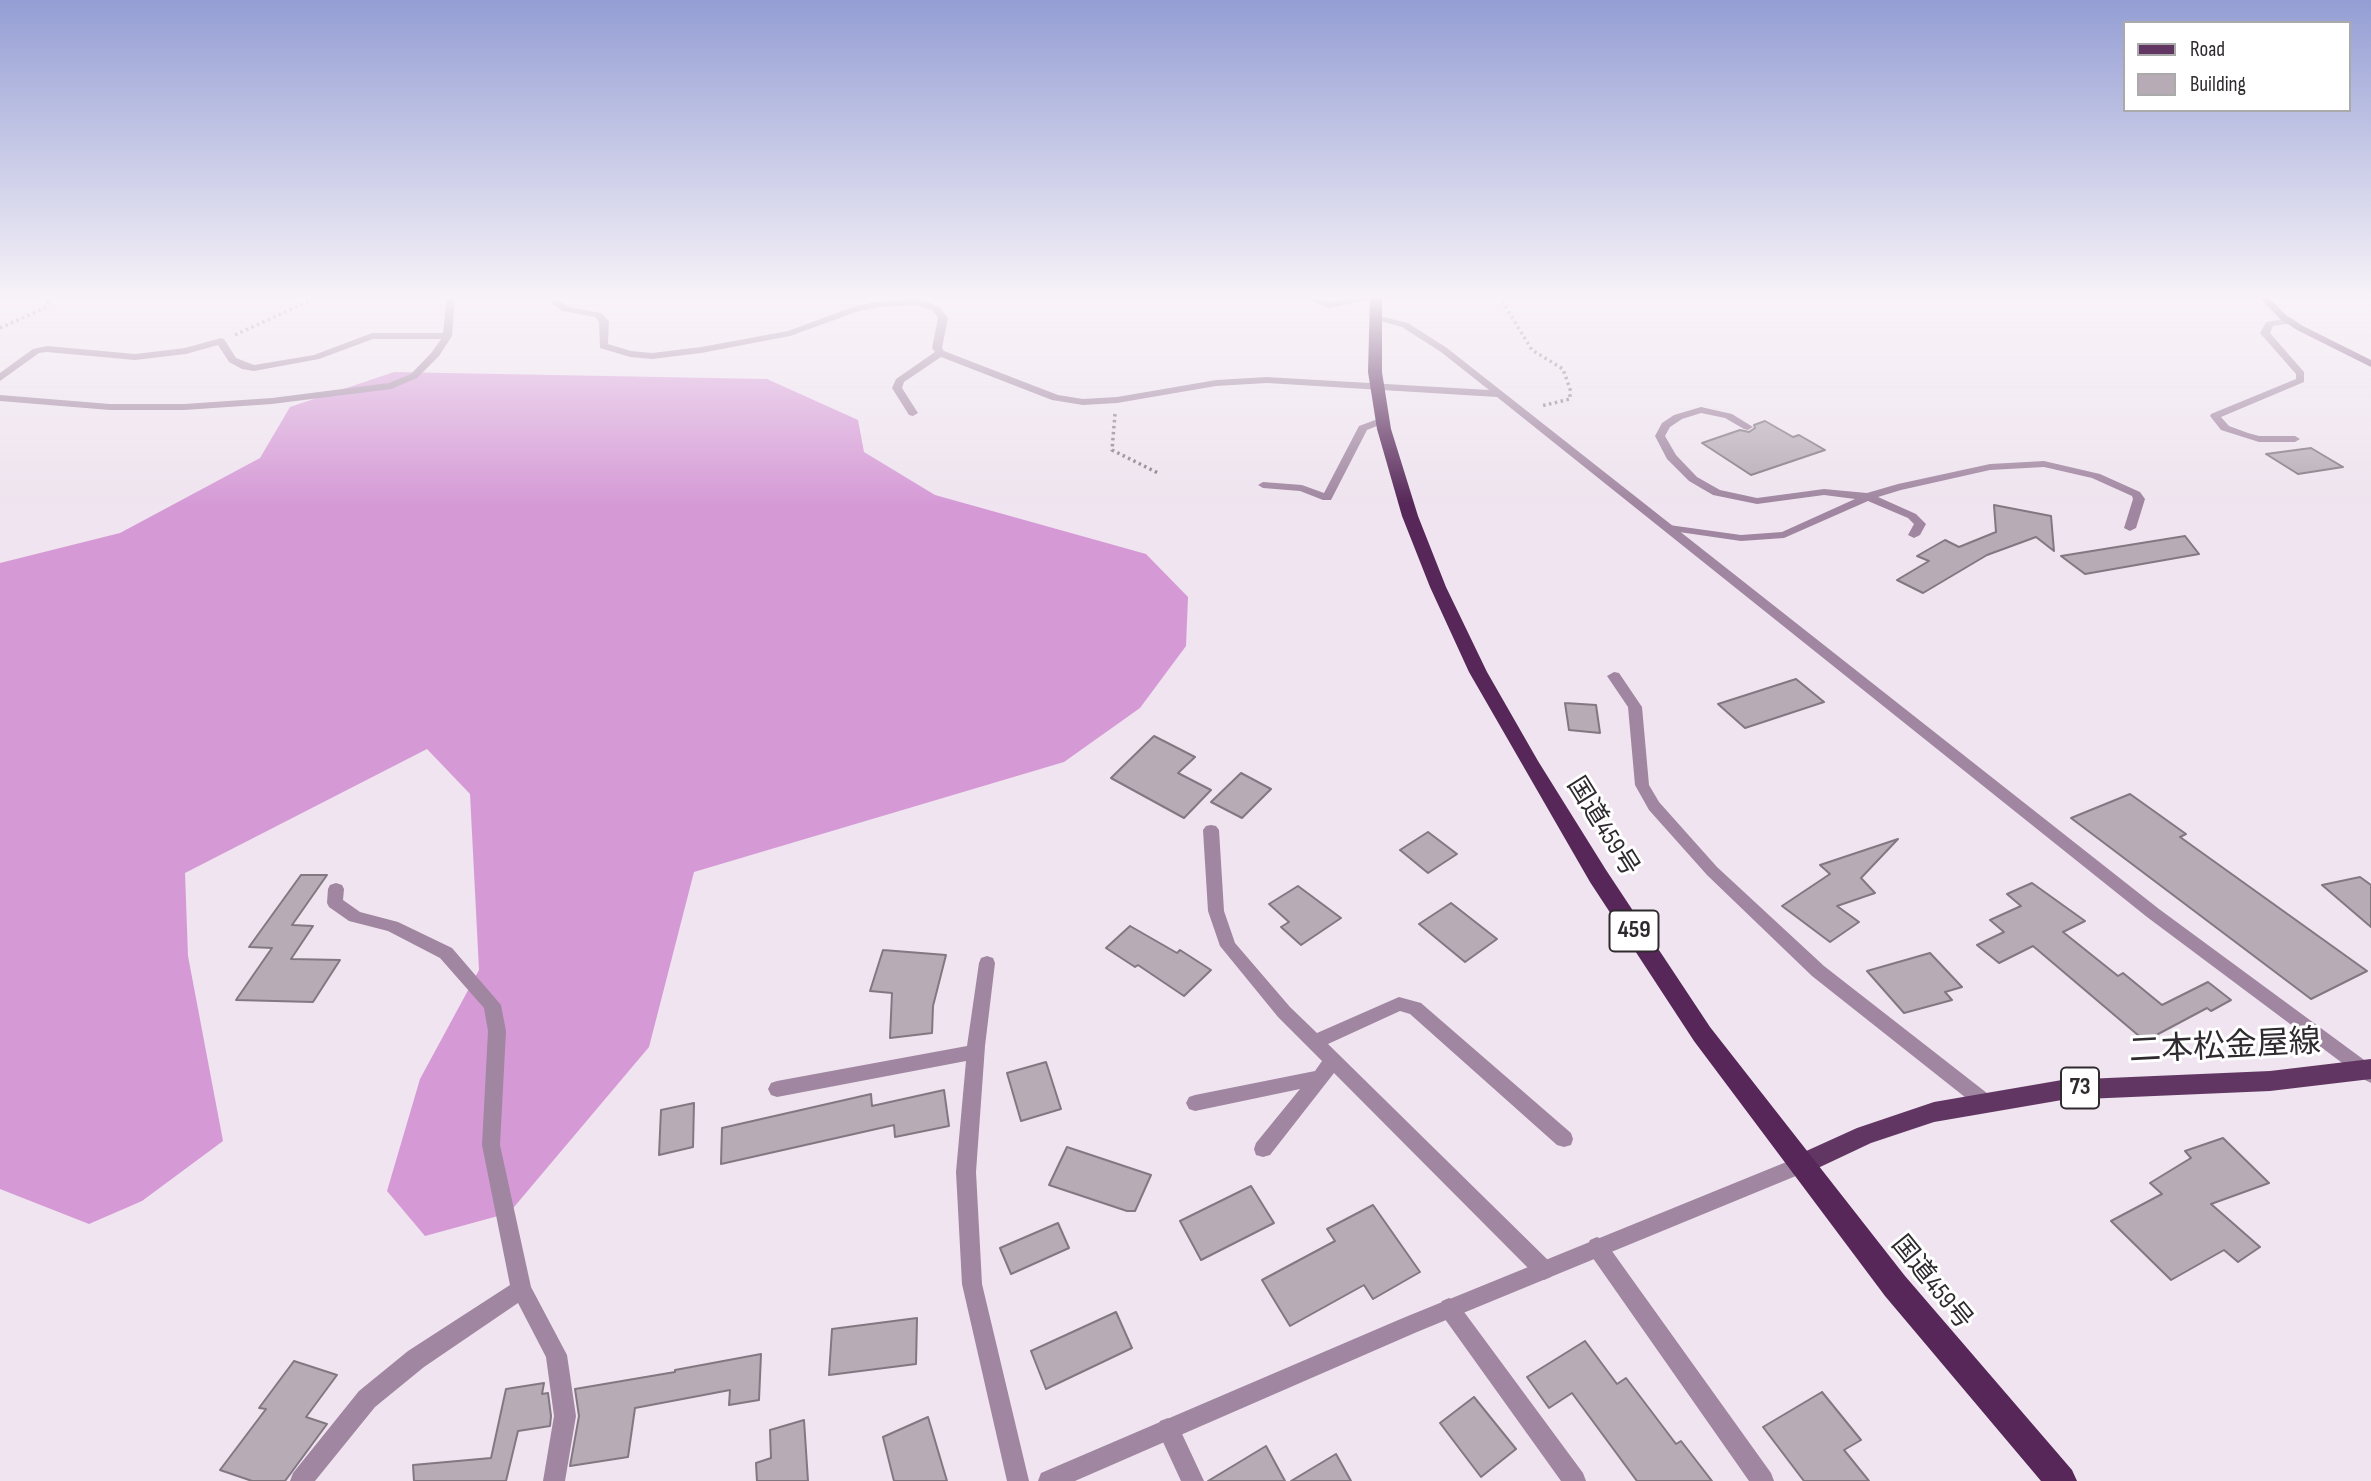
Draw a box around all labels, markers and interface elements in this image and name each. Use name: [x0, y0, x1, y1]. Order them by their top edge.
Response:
legend: [2122, 21, 2350, 112]
text: Road: [2190, 37, 2225, 62]
text: Building: [2190, 72, 2246, 97]
street label: 国道459号: [1559, 772, 1645, 882]
road number: 459: [1610, 911, 1658, 951]
street label: 二本松金屋線: [2128, 1024, 2322, 1072]
road number: 73: [2061, 1068, 2099, 1108]
street label: 国道459号: [1884, 1230, 1978, 1336]

